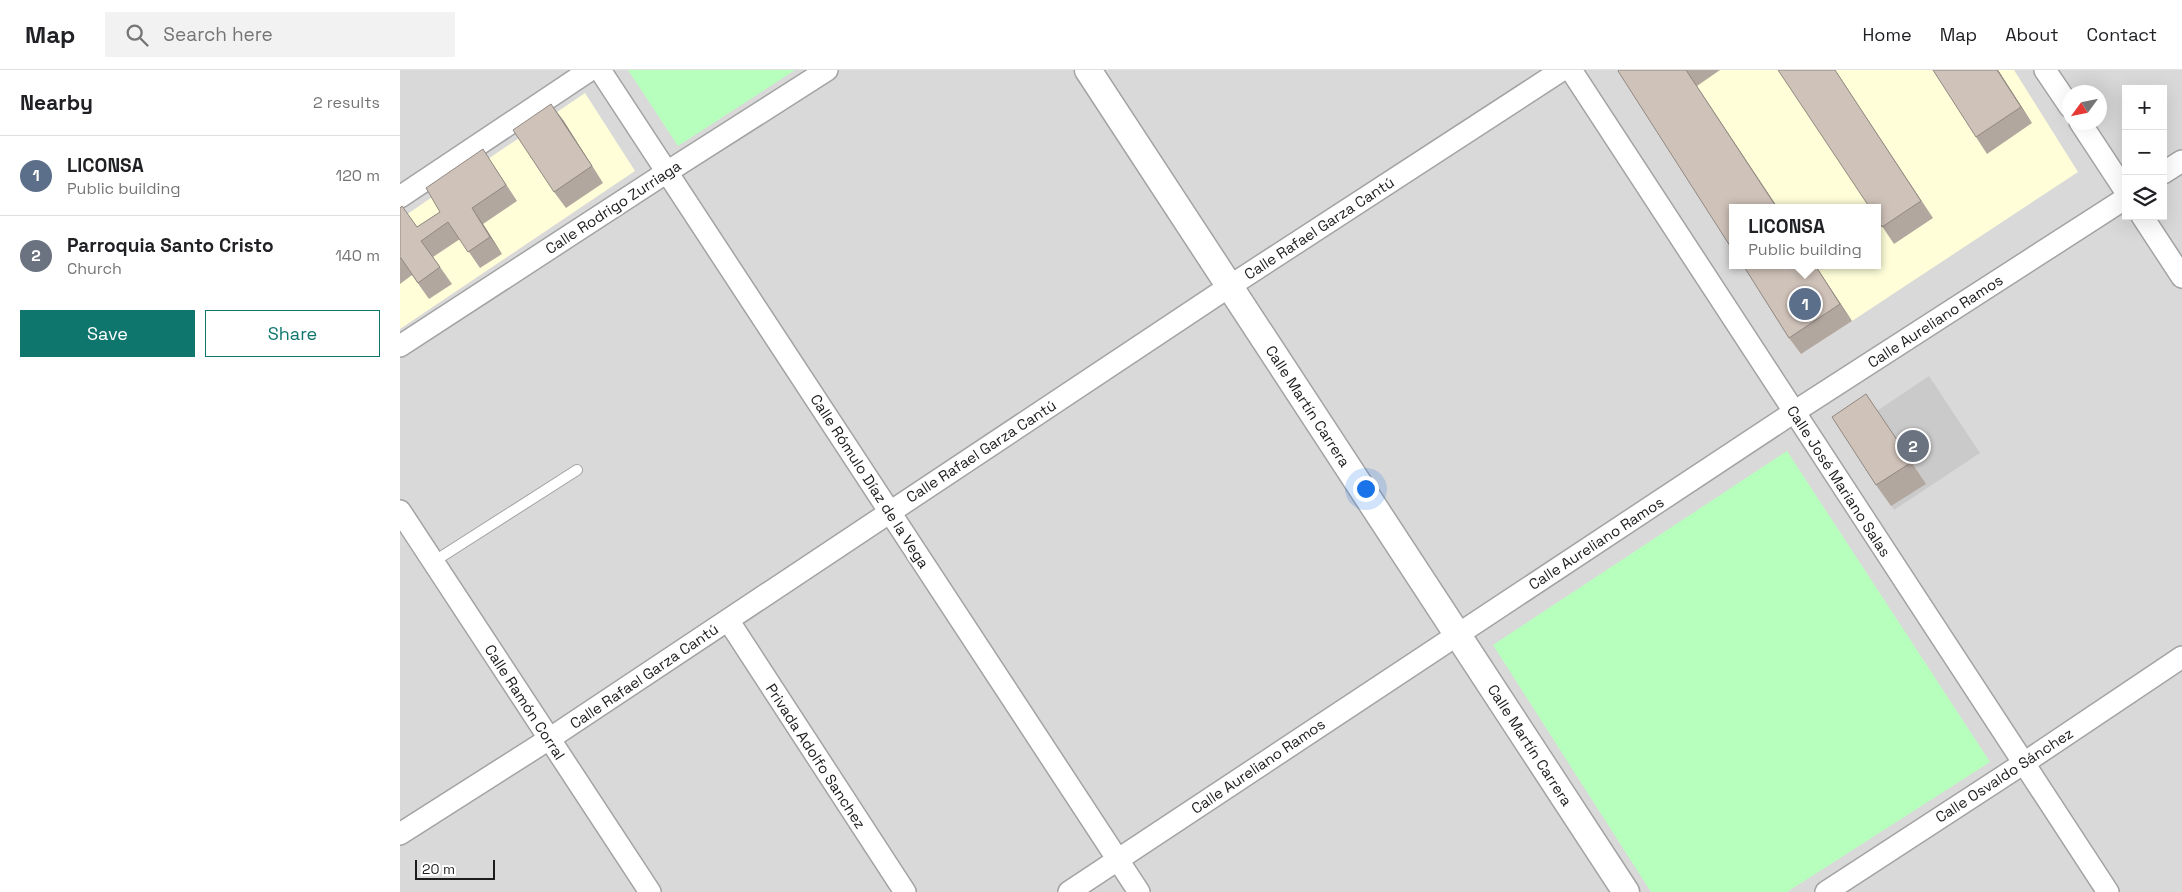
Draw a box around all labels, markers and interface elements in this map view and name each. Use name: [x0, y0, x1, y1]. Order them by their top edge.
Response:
search box: [105, 12, 455, 57]
text: Map: [25, 19, 75, 50]
icon: search: [123, 21, 151, 49]
text: Search here: [163, 22, 273, 47]
text: Home: [1863, 23, 1912, 46]
text: Map: [1940, 23, 1977, 46]
text: About: [2005, 23, 2059, 46]
text: Contact: [2087, 23, 2157, 46]
north arrow: [2062, 85, 2107, 130]
map controls: [2122, 85, 2167, 220]
button: +: [2122, 85, 2167, 130]
text: Nearby: [20, 89, 93, 116]
text: 2 results: [313, 92, 380, 113]
button: −: [2122, 130, 2167, 175]
text: LICONSA: [67, 153, 144, 178]
street label: Calle Rodrigo Zurriaga: [541, 156, 685, 258]
text: 1: [32, 165, 40, 186]
text: 120 m: [336, 165, 380, 186]
street label: Calle Rafael Garza Cantú: [1240, 172, 1398, 284]
button: layers: [2122, 175, 2167, 220]
text: Public building: [67, 178, 180, 199]
popup: [1729, 204, 1881, 269]
text: LICONSA: [1748, 214, 1825, 239]
text: Parroquia Santo Cristo: [67, 233, 274, 258]
text: Public building: [1748, 239, 1862, 260]
text: 2: [31, 245, 41, 266]
text: 140 m: [335, 245, 380, 266]
text: Church: [67, 258, 122, 279]
street label: Calle Aureliano Ramos: [1864, 270, 2006, 372]
pin: 1: [1789, 285, 1821, 323]
button: Save: [20, 310, 195, 357]
button: Share: [205, 310, 380, 357]
street label: Calle Martín Carrera: [1262, 342, 1355, 471]
street label: Calle Rómulo Díaz de la Vega: [806, 390, 934, 572]
street label: Calle Rafael Garza Cantú: [902, 395, 1060, 507]
street label: Calle José Mariano Salas: [1783, 402, 1895, 560]
pin: 2: [1897, 427, 1929, 465]
your location: [1353, 476, 1379, 502]
street label: Calle Aureliano Ramos: [1525, 492, 1667, 594]
street label: Calle Rafael Garza Cantú: [566, 619, 722, 733]
street label: Calle Ramón Corral: [481, 641, 569, 763]
street label: Privada Adolfo Sanchez: [762, 680, 870, 832]
street label: Calle Martín Carrera: [1484, 681, 1577, 810]
street label: Calle Aureliano Ramos: [1187, 714, 1329, 818]
street label: Calle Osvaldo Sánchez: [1932, 723, 2076, 827]
scale bar: [415, 857, 495, 880]
text: 20 m: [422, 860, 455, 878]

